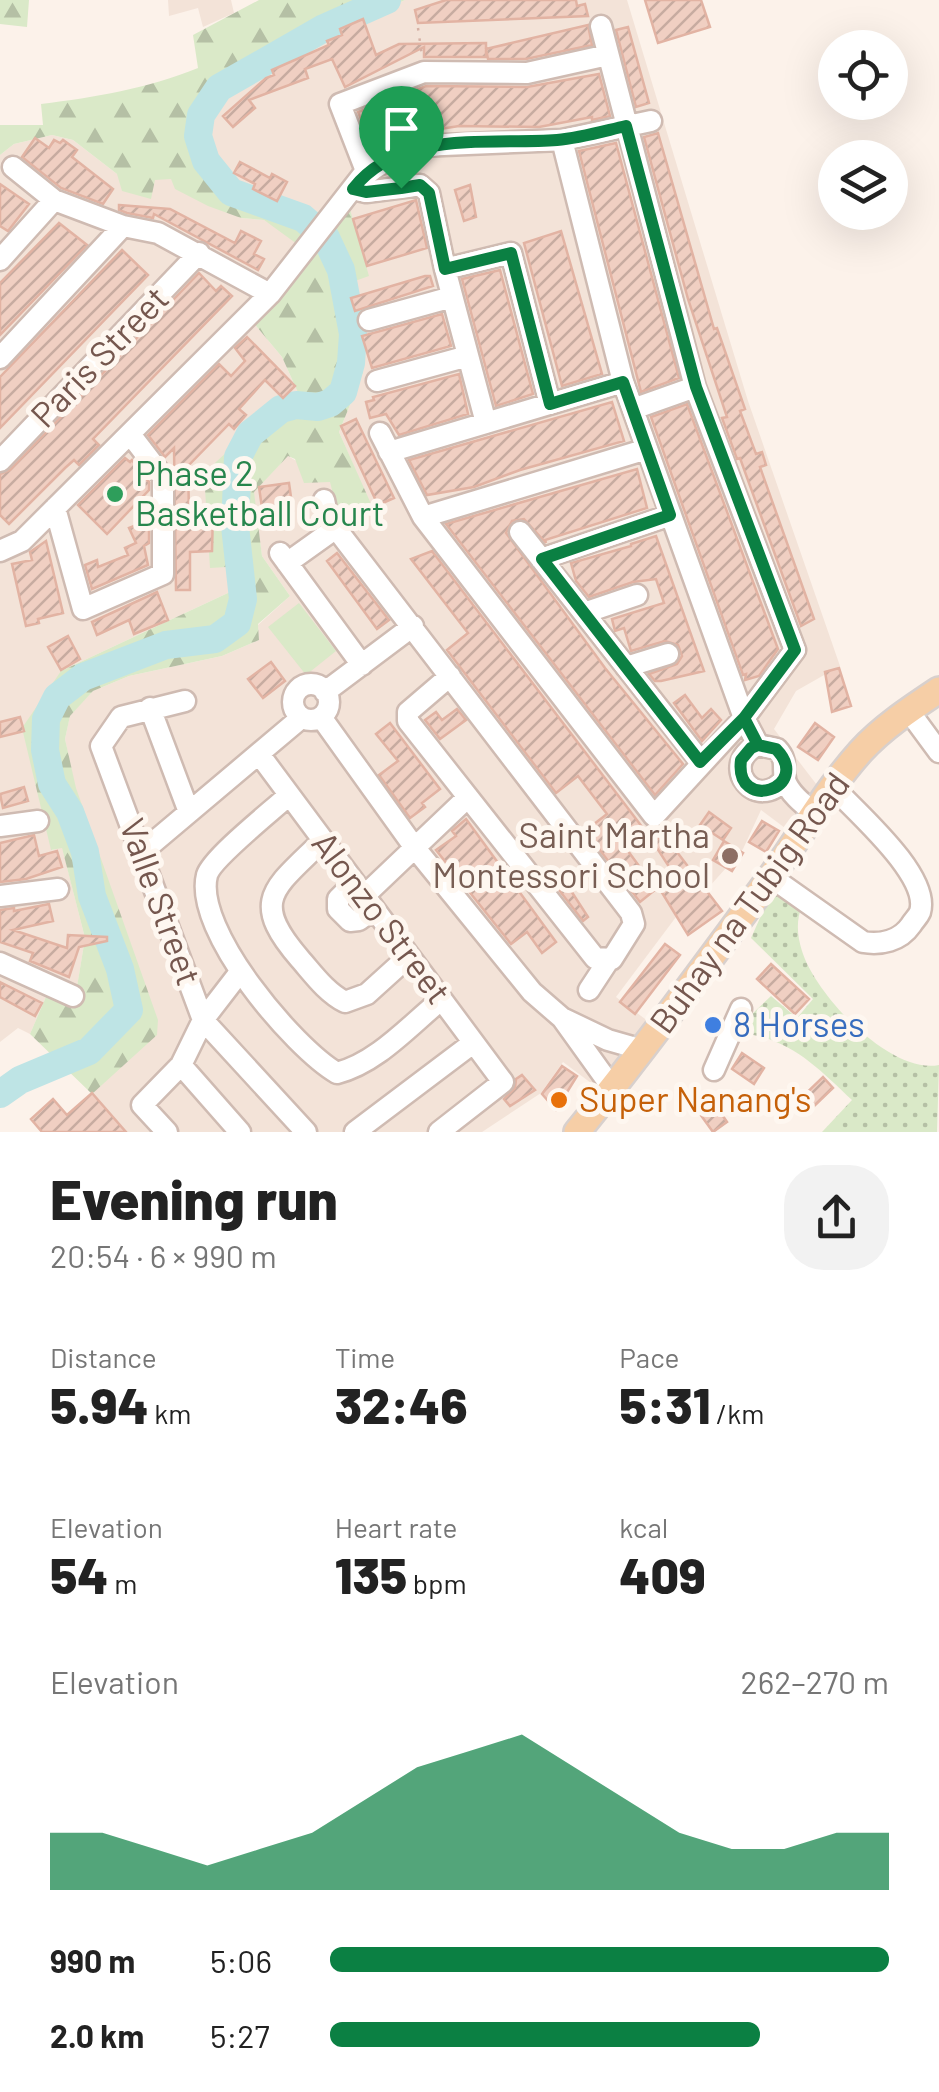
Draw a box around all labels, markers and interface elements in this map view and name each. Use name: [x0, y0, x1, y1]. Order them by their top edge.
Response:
map controls: [818, 30, 908, 230]
button: locate: [818, 30, 908, 120]
pin: [359, 86, 444, 189]
icon: arrive: [374, 101, 429, 156]
button: layers: [818, 140, 908, 230]
street label: Paris Street: [21, 276, 176, 435]
place label: Phase 2 Basketball Court: [135, 451, 385, 533]
marker: Phase 2 Basketball Court: [104, 483, 126, 505]
street label: Buhay na Tubig Road: [640, 763, 857, 1040]
street label: Valle Street: [112, 812, 211, 990]
place label: Saint Martha Montessori School: [432, 813, 710, 895]
street label: Alonzo Street: [304, 823, 461, 1011]
marker: Saint Martha Montessori School: [719, 845, 741, 867]
place label: 8 Horses: [733, 1002, 865, 1044]
marker: 8 Horses: [702, 1014, 724, 1036]
place label: Super Nanang's: [579, 1077, 812, 1119]
marker: Super Nanang's: [548, 1089, 570, 1111]
text: Evening run: [50, 1165, 338, 1231]
button: share: [784, 1165, 889, 1270]
text: 20:54 · 6 × 990 m: [50, 1236, 277, 1274]
text: Distance: [50, 1340, 157, 1374]
text: Time: [335, 1340, 395, 1374]
text: Pace: [619, 1340, 680, 1374]
text: 5.94: [50, 1374, 149, 1434]
text: 32:46: [335, 1374, 468, 1434]
text: 5:31: [619, 1374, 710, 1434]
text: km: [149, 1396, 191, 1430]
text: /km: [710, 1396, 764, 1430]
text: Elevation: [50, 1510, 163, 1544]
text: Heart rate: [335, 1510, 457, 1544]
text: kcal: [619, 1510, 668, 1544]
text: 54: [50, 1544, 109, 1604]
text: 135: [335, 1544, 407, 1604]
text: 409: [619, 1544, 706, 1604]
text: m: [109, 1566, 137, 1600]
text: bpm: [407, 1566, 467, 1600]
text: Elevation: [50, 1662, 179, 1700]
text: 262–270 m: [741, 1662, 889, 1700]
text: 990 m: [50, 1941, 135, 1979]
text: 5:06: [210, 1941, 272, 1979]
text: 2.0 km: [50, 2016, 144, 2054]
text: 5:27: [210, 2016, 270, 2054]

